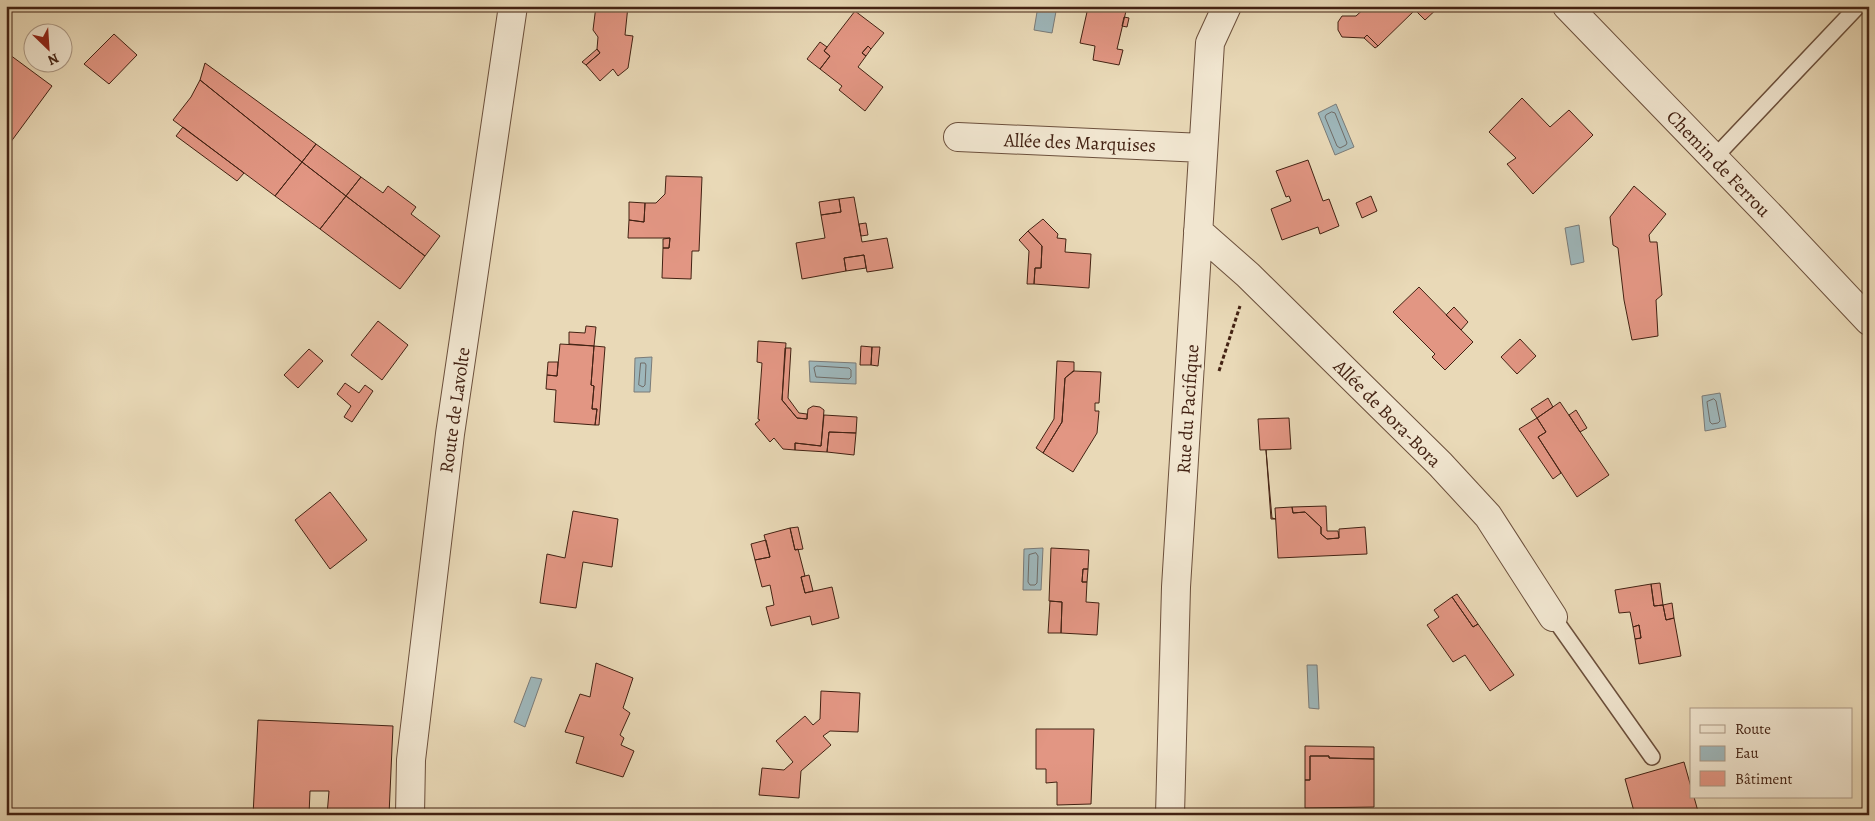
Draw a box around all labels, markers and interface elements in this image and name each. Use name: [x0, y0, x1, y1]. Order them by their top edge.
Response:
north arrow: [22, 22, 72, 72]
text: N: [45, 49, 62, 70]
street label: Chemin de Ferrou: [1660, 104, 1777, 224]
street label: Allée des Marquises: [1003, 127, 1156, 159]
street label: Rue du Pacifique: [1170, 343, 1205, 475]
street label: Route de Lavolte: [433, 345, 477, 475]
street label: Allée de Bora-Bora: [1327, 353, 1447, 474]
legend: [1690, 708, 1852, 798]
text: Route: [1735, 719, 1771, 739]
text: Eau: [1735, 743, 1760, 763]
text: Bâtiment: [1735, 769, 1793, 789]

